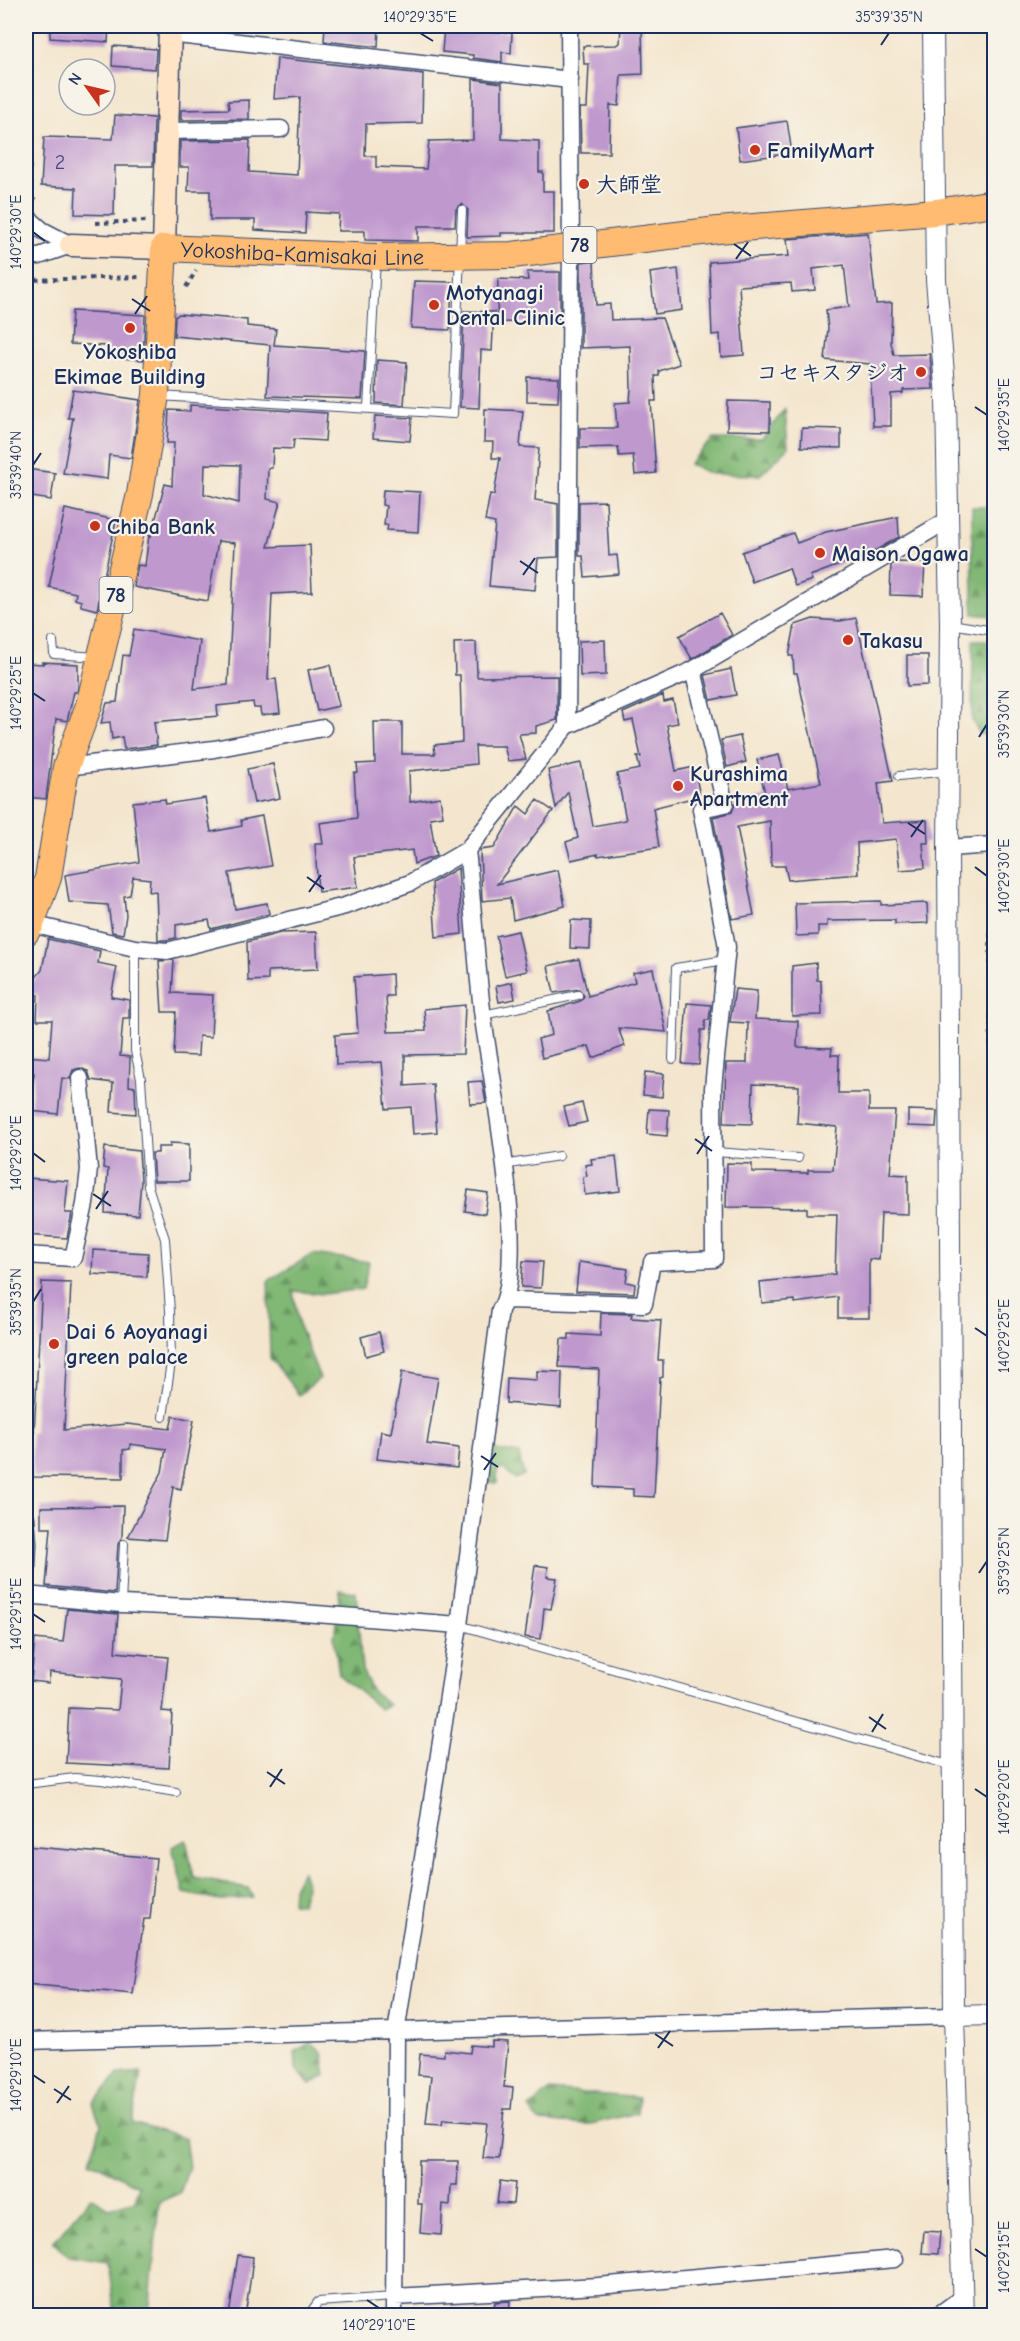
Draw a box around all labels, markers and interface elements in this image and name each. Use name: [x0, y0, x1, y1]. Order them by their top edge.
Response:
text: 140°29'35"E: [383, 8, 457, 26]
text: 35°39'35"N: [855, 8, 923, 26]
north arrow: [57, 57, 117, 117]
text: N: [65, 70, 86, 89]
place label: FamilyMart: [767, 138, 875, 164]
marker: FamilyMart: [748, 143, 762, 157]
house number: 2: [55, 151, 65, 174]
place label: 大師堂: [596, 172, 662, 198]
marker: 大師堂: [577, 177, 591, 191]
text: 140°29'30"E: [7, 195, 25, 269]
road number: 78: [564, 227, 596, 263]
street label: Yokoshiba-Kamisakai Line: [180, 237, 424, 271]
place label: Motyanagi Dental Clinic: [446, 280, 565, 331]
marker: Motyanagi Dental Clinic: [427, 298, 441, 312]
marker: Yokoshiba Ekimae Building: [123, 321, 137, 335]
place label: Yokoshiba Ekimae Building: [54, 339, 206, 390]
place label: コセキスタジオ: [756, 360, 909, 386]
marker: コセキスタジオ: [914, 365, 928, 379]
text: 140°29'35"E: [995, 378, 1013, 452]
text: 35°39'40"N: [7, 431, 25, 499]
place label: Chiba Bank: [107, 514, 215, 540]
marker: Chiba Bank: [88, 519, 102, 533]
place label: Maison Ogawa: [832, 541, 969, 567]
marker: Maison Ogawa: [813, 546, 827, 560]
road number: 78: [100, 577, 132, 613]
place label: Takasu: [860, 628, 923, 654]
marker: Takasu: [841, 633, 855, 647]
text: 140°29'25"E: [7, 656, 25, 730]
text: 35°39'30"N: [995, 690, 1013, 758]
place label: Kurashima Apartment: [690, 761, 789, 812]
marker: Kurashima Apartment: [671, 779, 685, 793]
text: 140°29'30"E: [995, 839, 1013, 913]
text: 140°29'20"E: [7, 1116, 25, 1190]
text: 35°39'35"N: [7, 1268, 25, 1336]
text: 140°29'25"E: [995, 1299, 1013, 1373]
place label: Dai 6 Aoyanagi green palace: [66, 1319, 208, 1370]
marker: Dai 6 Aoyanagi green palace: [47, 1337, 61, 1351]
text: 35°39'25"N: [995, 1527, 1013, 1595]
text: 140°29'15"E: [7, 1578, 25, 1650]
text: 140°29'20"E: [995, 1760, 1013, 1834]
text: 140°29'10"E: [7, 2038, 25, 2112]
text: 140°29'15"E: [995, 2221, 1013, 2293]
text: 140°29'10"E: [342, 2316, 416, 2334]

